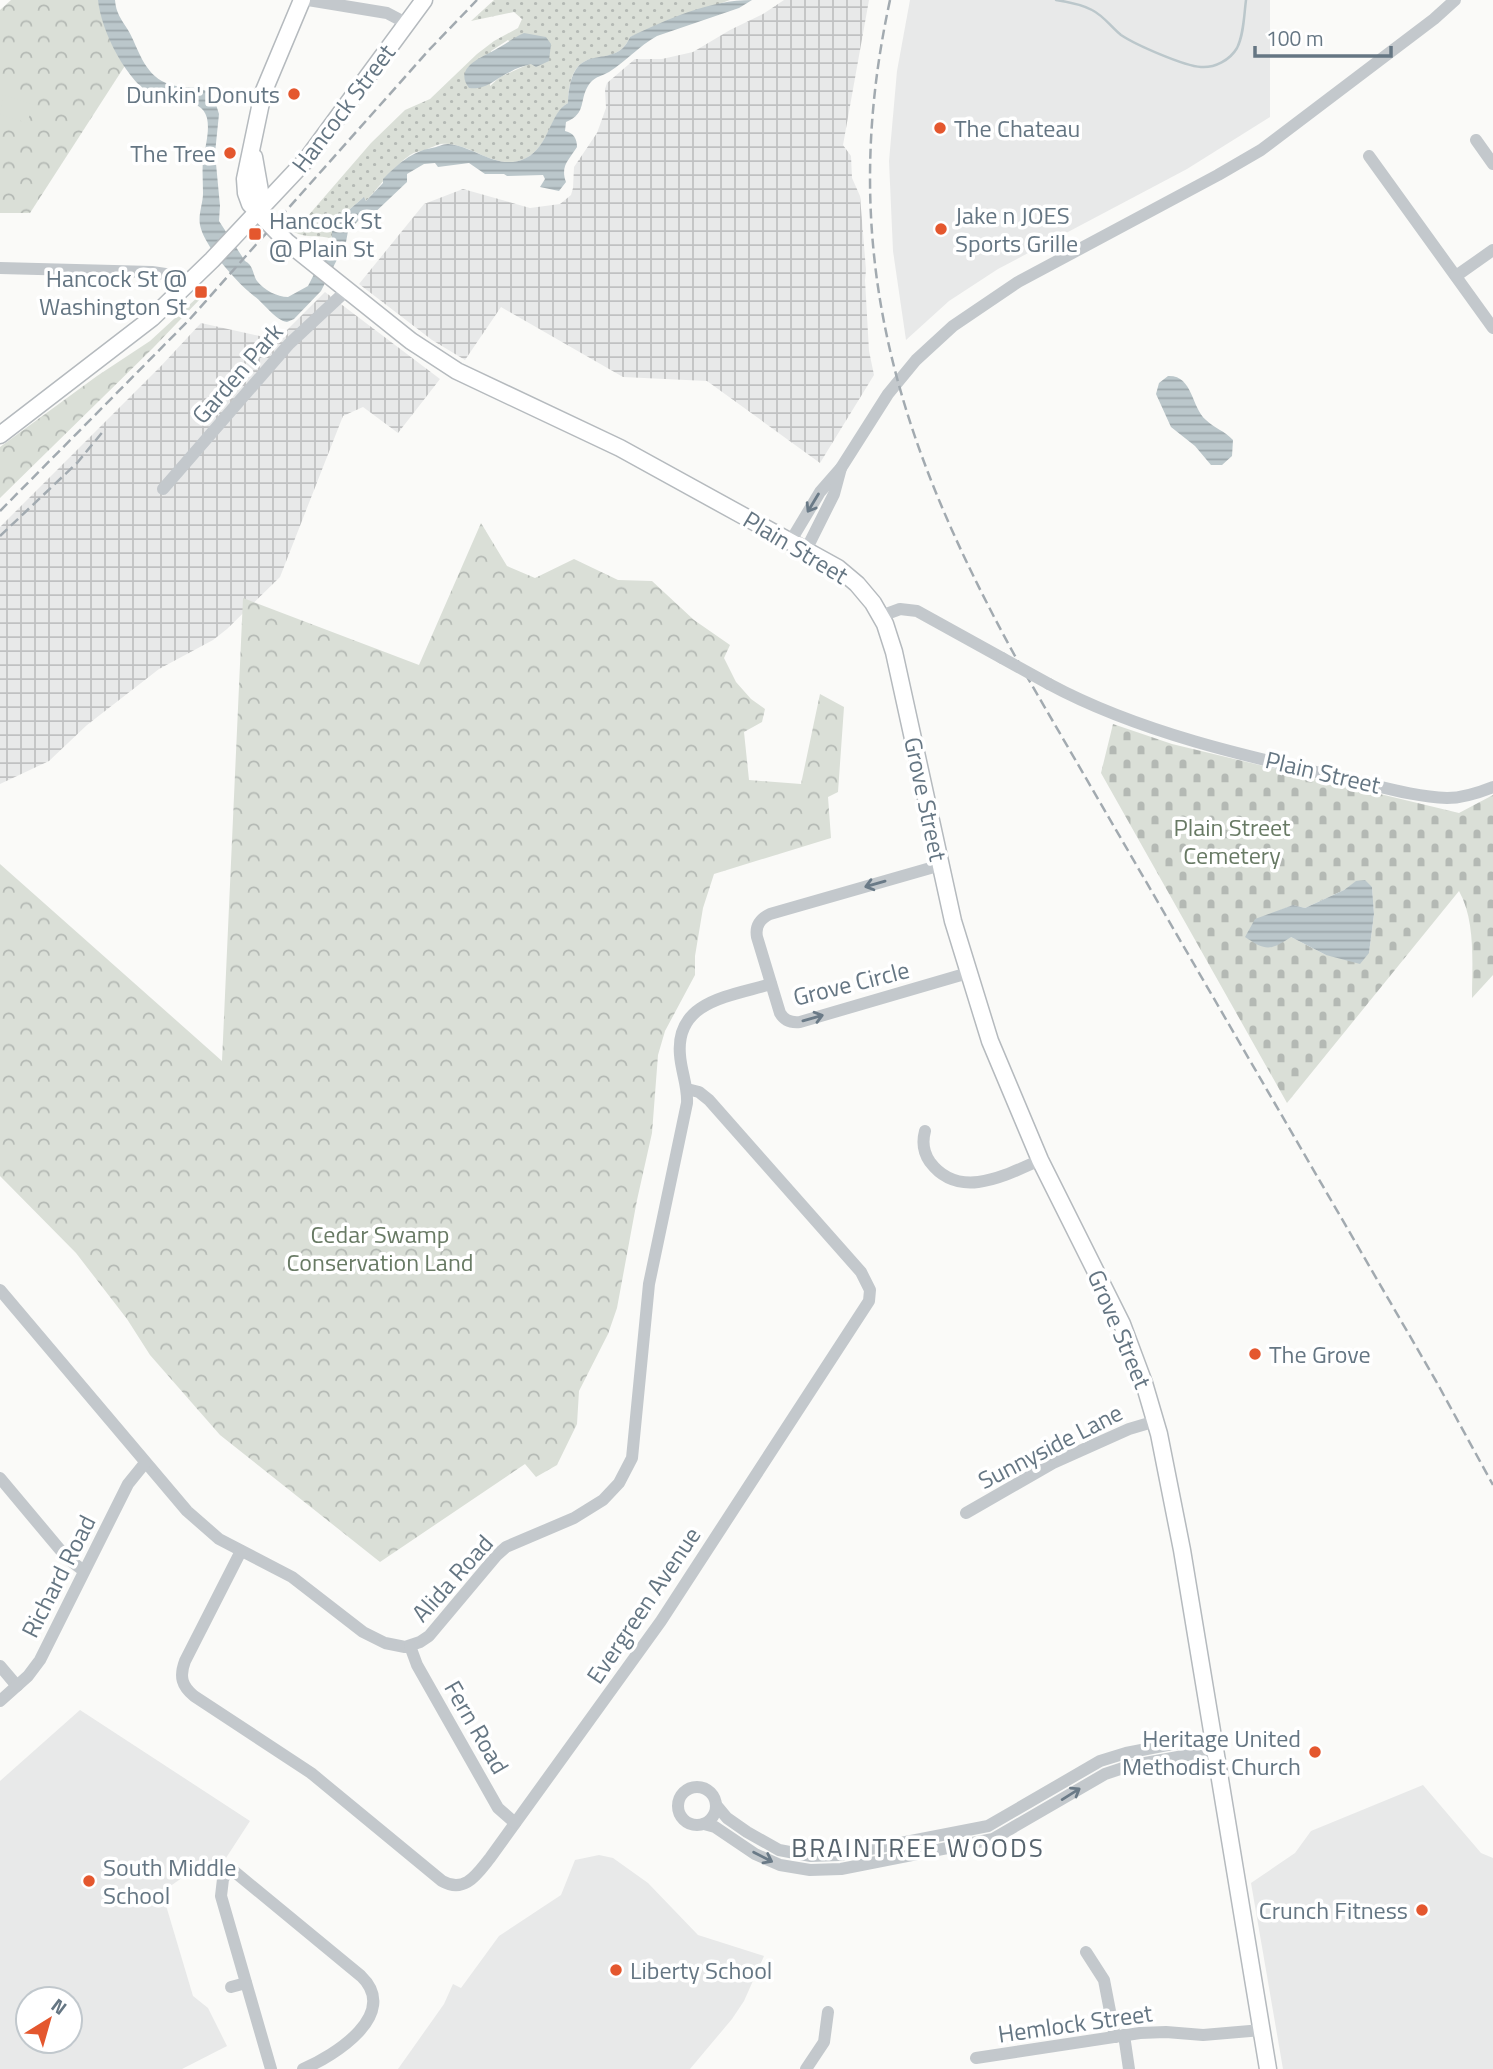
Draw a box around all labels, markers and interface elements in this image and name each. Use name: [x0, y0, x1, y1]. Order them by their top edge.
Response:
scale bar: [1255, 14, 1392, 58]
text: 100 m: [1266, 22, 1323, 54]
street label: Hancock Street: [283, 36, 404, 180]
place label: Dunkin' Donuts: [126, 76, 280, 112]
marker: Dunkin' Donuts: [286, 86, 302, 102]
place label: The Chateau: [954, 110, 1080, 146]
marker: The Chateau: [932, 120, 948, 136]
place label: The Tree: [130, 135, 216, 171]
marker: The Tree: [222, 145, 238, 161]
place label: Jake n JOES Sports Grille: [955, 197, 1078, 261]
place label: Hancock St @ Plain St: [269, 202, 382, 266]
marker: Jake n JOES Sports Grille: [933, 221, 949, 237]
marker: Hancock St @ Plain St: [247, 226, 263, 242]
place label: Hancock St @ Washington St: [39, 260, 188, 324]
marker: Hancock St @ Washington St: [193, 284, 209, 300]
street label: Garden Park: [183, 314, 291, 432]
one-way arrow: [806, 493, 820, 513]
street label: Plain Street: [737, 501, 856, 593]
street label: Grove Street: [895, 734, 957, 865]
street label: Plain Street: [1262, 741, 1385, 803]
park label: Plain Street Cemetery: [1173, 809, 1291, 873]
one-way arrow: [864, 878, 886, 891]
street label: Grove Circle: [789, 951, 913, 1015]
one-way arrow: [802, 1011, 824, 1024]
park label: Cedar Swamp Conservation Land: [287, 1216, 473, 1280]
street label: Grove Street: [1079, 1264, 1161, 1395]
place label: The Grove: [1269, 1336, 1371, 1372]
marker: The Grove: [1247, 1346, 1263, 1362]
street label: Sunnyside Lane: [972, 1394, 1128, 1498]
street label: Richard Road: [12, 1508, 104, 1644]
street label: Evergreen Avenue: [577, 1519, 709, 1691]
street label: Alida Road: [403, 1526, 501, 1630]
street label: Fern Road: [436, 1674, 518, 1780]
place label: Heritage United Methodist Church: [1122, 1720, 1301, 1784]
marker: Heritage United Methodist Church: [1307, 1744, 1323, 1760]
one-way arrow: [1060, 1786, 1080, 1800]
district label: BRAINTREE WOODS: [791, 1828, 1045, 1867]
place label: South Middle School: [103, 1849, 237, 1913]
one-way arrow: [752, 1851, 773, 1865]
marker: South Middle School: [81, 1873, 97, 1889]
place label: Crunch Fitness: [1259, 1892, 1408, 1928]
marker: Crunch Fitness: [1414, 1902, 1430, 1918]
place label: Liberty School: [630, 1952, 772, 1988]
marker: Liberty School: [608, 1962, 624, 1978]
north arrow: [14, 1985, 84, 2055]
text: N: [46, 1990, 74, 2022]
street label: Hemlock Street: [995, 1994, 1155, 2052]

